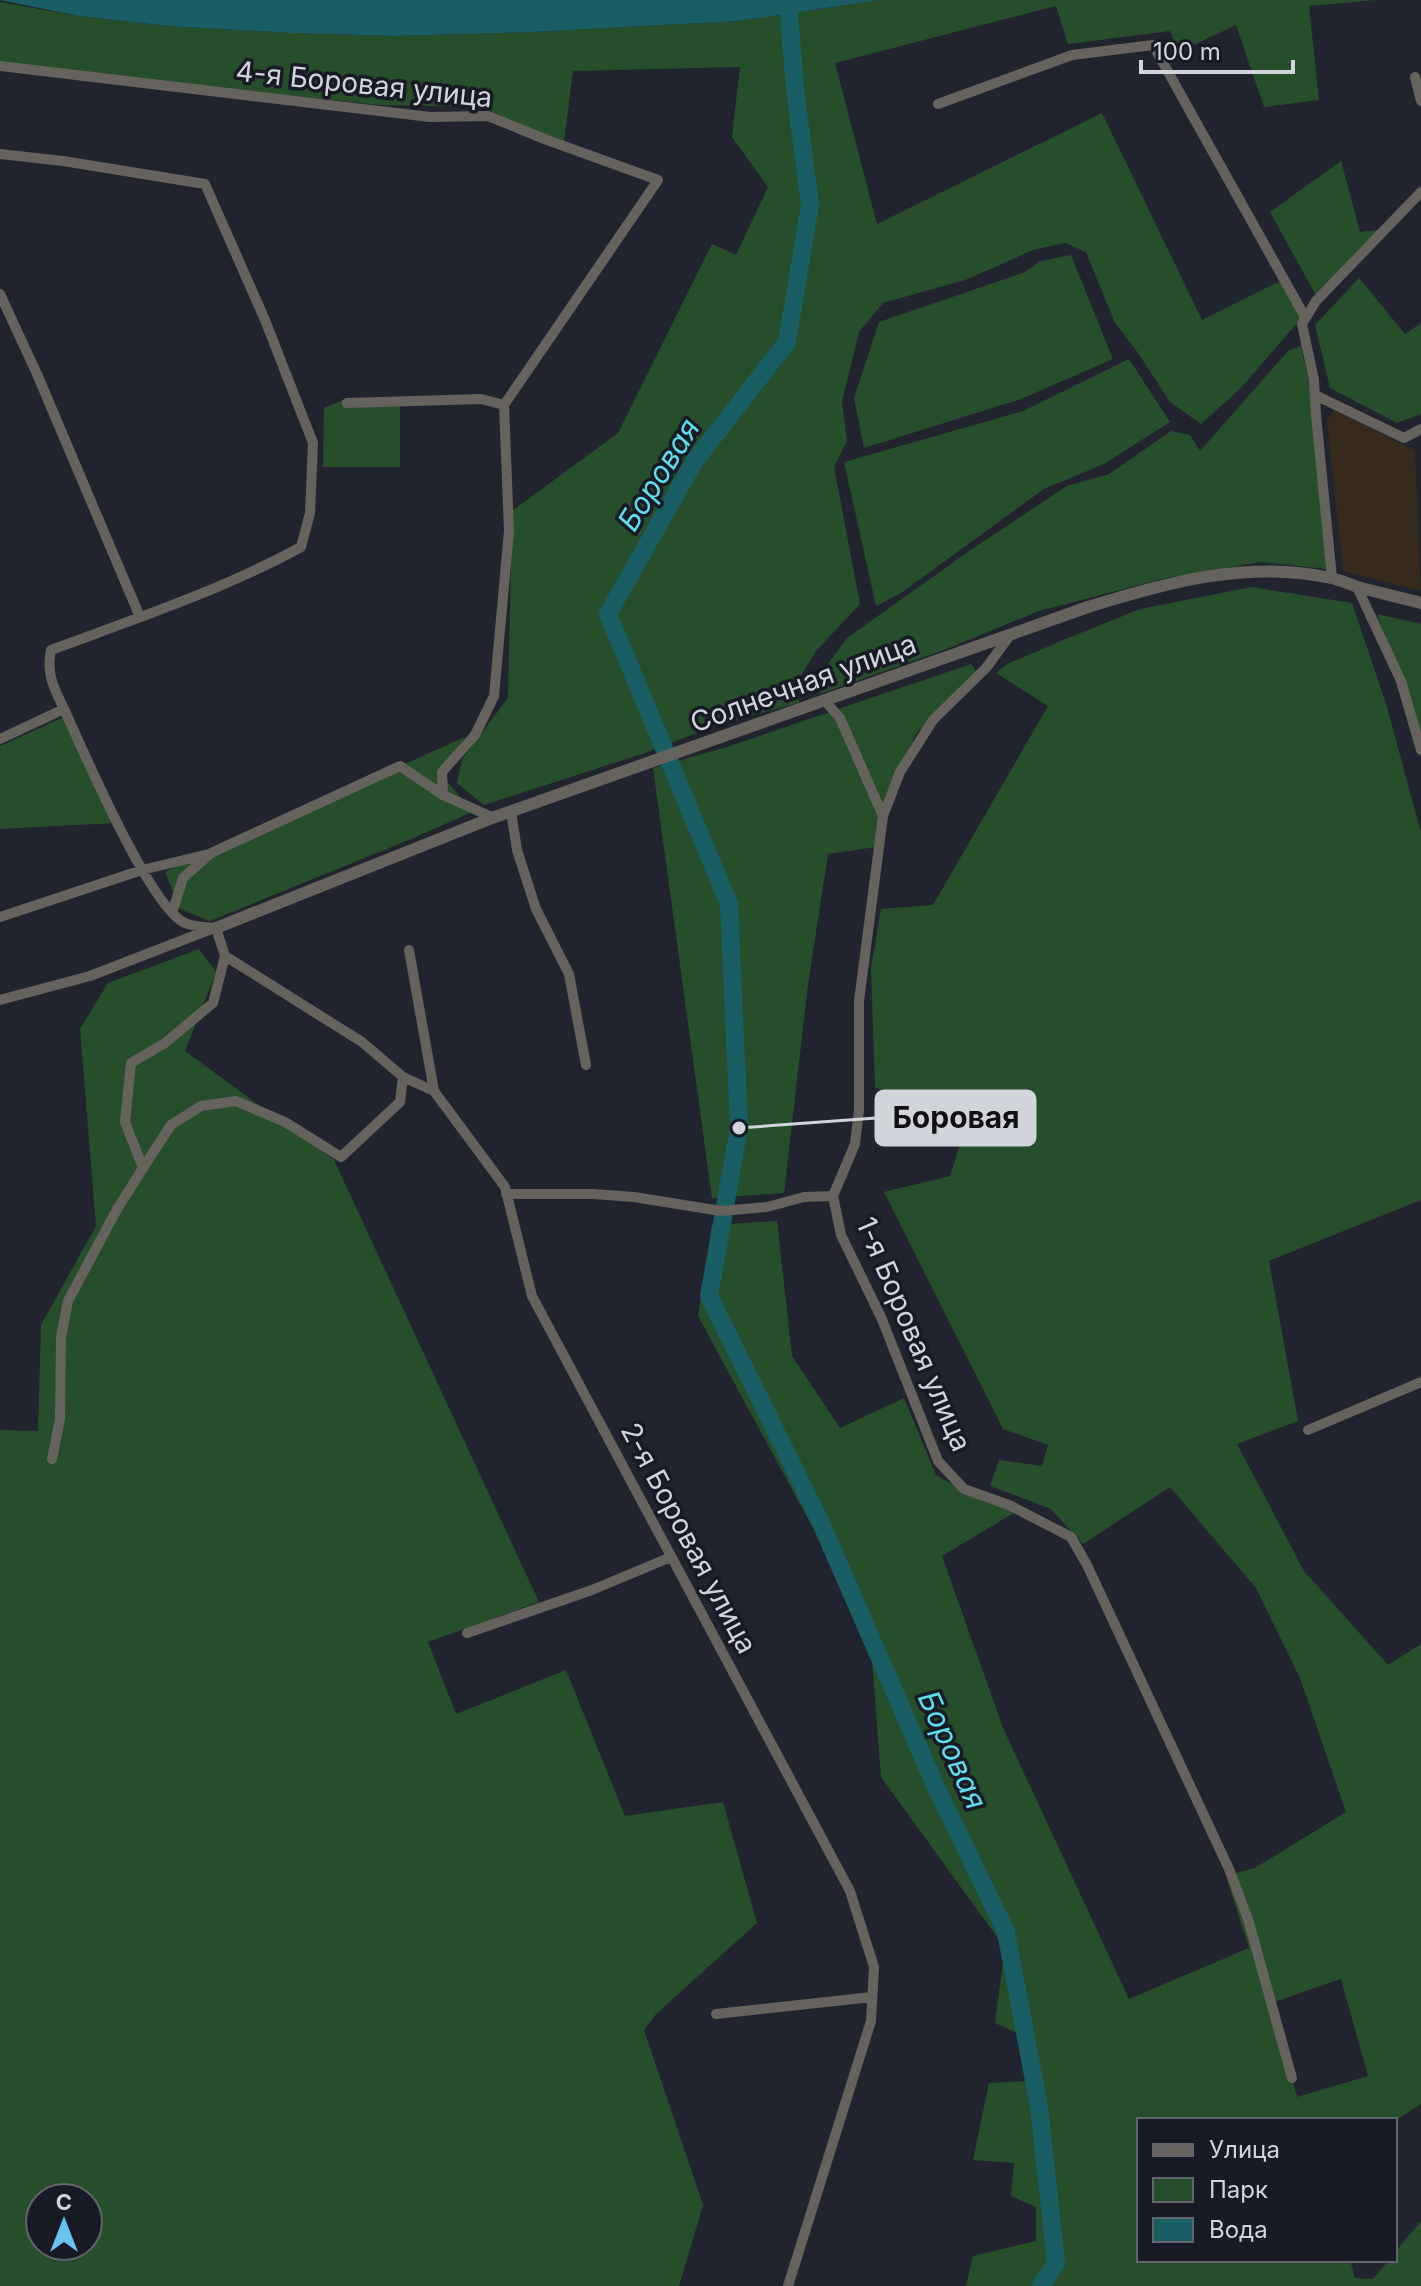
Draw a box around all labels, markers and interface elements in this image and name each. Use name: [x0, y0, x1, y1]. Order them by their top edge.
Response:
scale bar: [1141, 24, 1293, 74]
text: 100 m: [1153, 37, 1221, 66]
street label: 4-я Боровая улица: [234, 54, 494, 114]
water label: Боровая: [610, 412, 707, 537]
street label: Солнечная улица: [685, 626, 921, 740]
callout: Боровая: [876, 1091, 1035, 1145]
text: Боровая: [892, 1099, 1020, 1135]
street label: 1-я Боровая улица: [849, 1212, 979, 1456]
street label: 2-я Боровая улица: [614, 1417, 764, 1659]
water label: Боровая: [911, 1685, 995, 1814]
legend: [1137, 2118, 1397, 2262]
text: Улица: [1209, 2135, 1280, 2164]
text: Парк: [1209, 2175, 1268, 2204]
north arrow: [24, 2182, 104, 2262]
text: С: [56, 2189, 72, 2215]
text: Вода: [1209, 2215, 1268, 2244]

